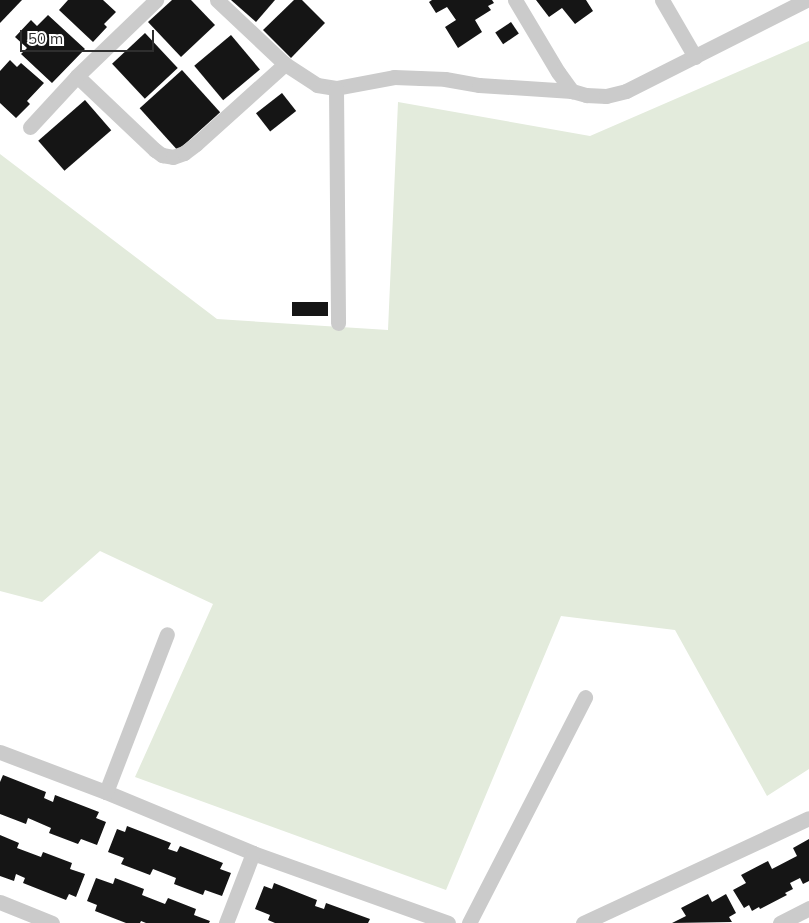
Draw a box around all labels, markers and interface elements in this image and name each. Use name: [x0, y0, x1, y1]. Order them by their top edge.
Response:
scale bar: [22, 20, 156, 52]
text: 50 m: [28, 29, 63, 48]

